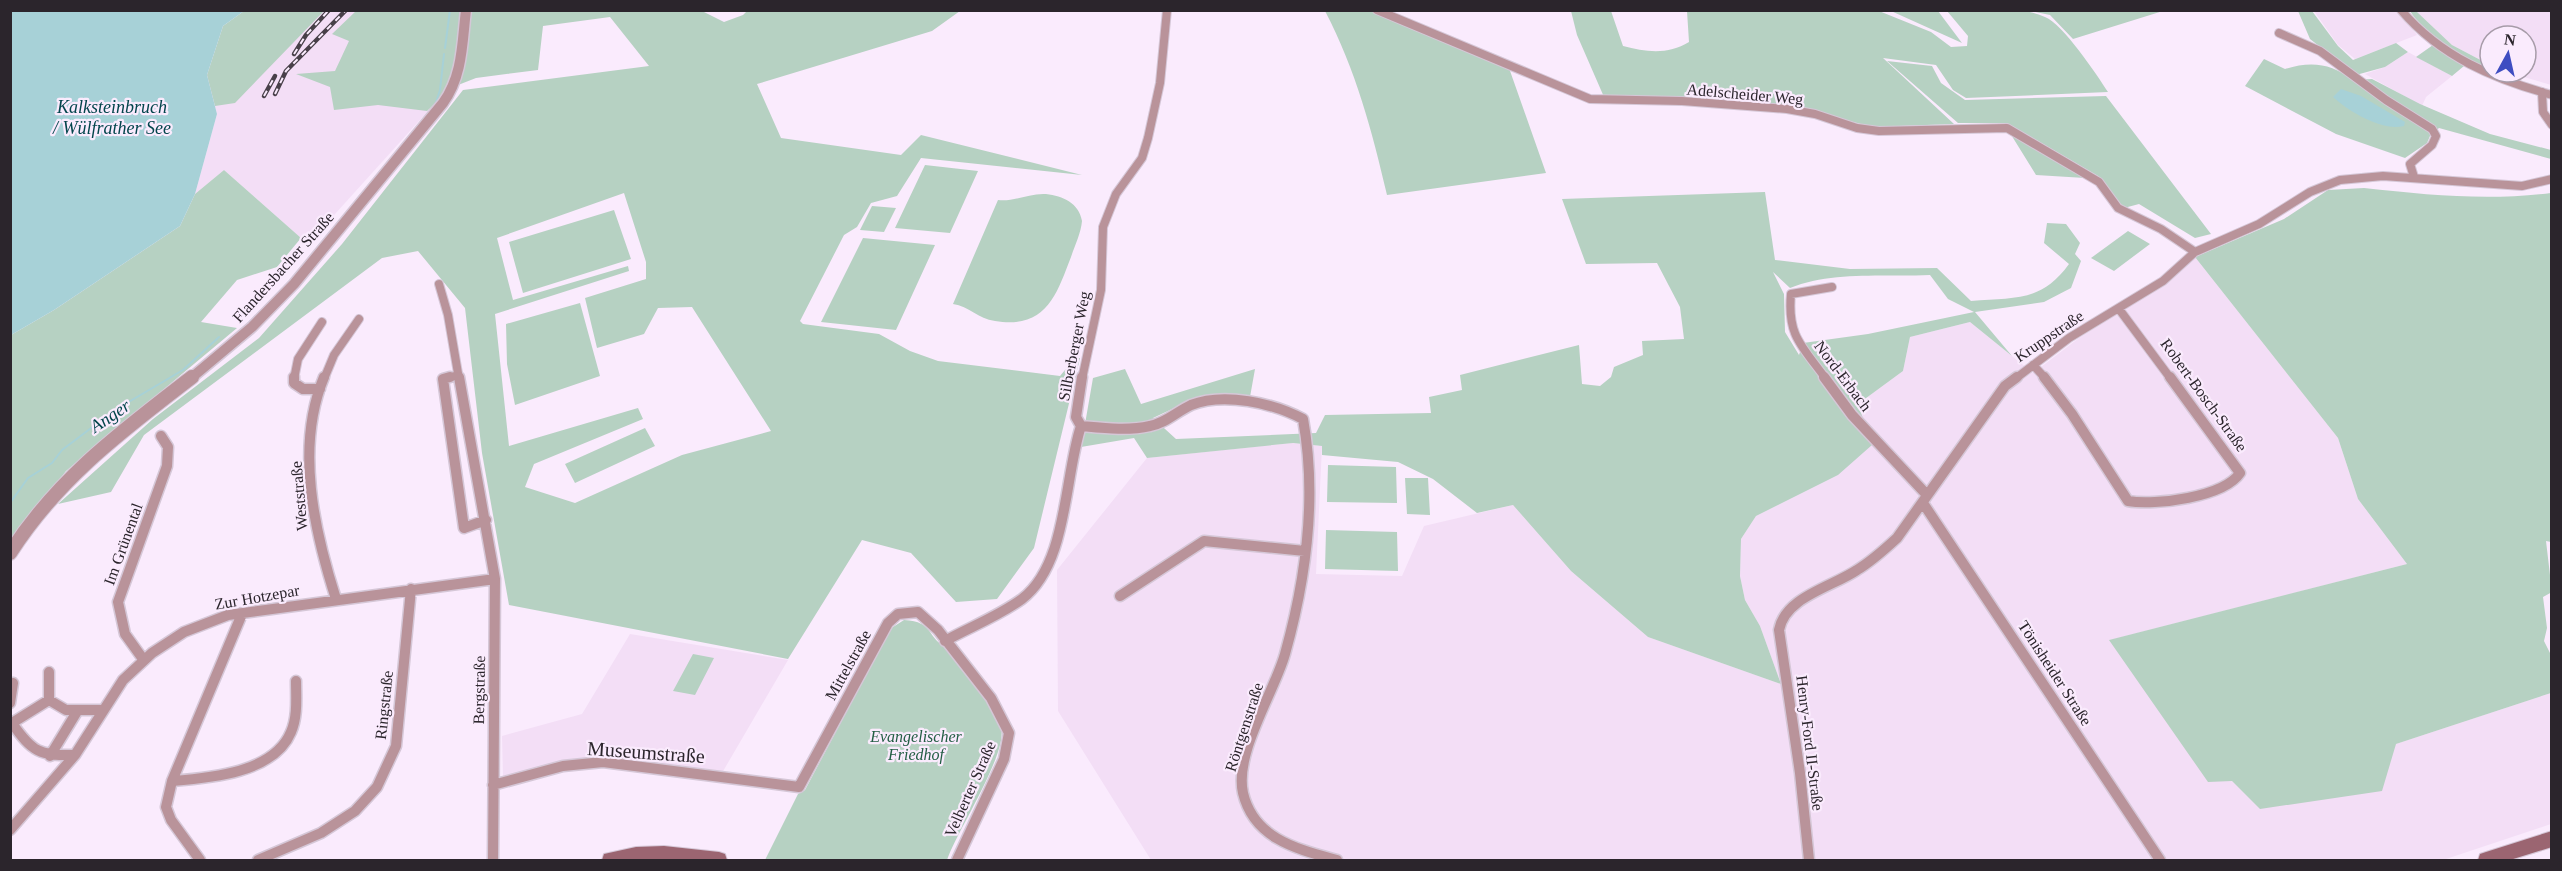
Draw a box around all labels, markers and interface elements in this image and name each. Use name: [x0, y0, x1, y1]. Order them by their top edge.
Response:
north arrow: [2478, 24, 2538, 84]
text: N: [2503, 30, 2517, 49]
street label: Adelscheider Weg: [1686, 80, 1804, 109]
water label: Kalksteinbruch / Wülfrather See: [52, 97, 171, 138]
street label: Flandersbacher Straße: [229, 208, 337, 326]
street label: Silberberger Weg: [1055, 290, 1094, 403]
street label: Kruppstraße: [2011, 307, 2087, 366]
street label: Robert-Bosch-Straße: [2157, 335, 2251, 455]
street label: Nord-Erbach: [1811, 338, 1875, 414]
water label: Anger: [85, 395, 135, 437]
street label: Weststraße: [287, 460, 311, 532]
street label: Im Grünental: [100, 500, 146, 587]
street label: Zur Hotzepar: [213, 581, 302, 614]
street label: Tönisheider Straße: [2015, 618, 2095, 728]
street label: Mittelstraße: [822, 627, 874, 703]
street label: Bergstraße: [470, 655, 489, 725]
street label: Ringstraße: [372, 670, 397, 740]
street label: Henry-Ford II-Straße: [1792, 674, 1827, 812]
street label: Röntgenstraße: [1222, 680, 1267, 774]
park label: Evangelischer Friedhof: [869, 728, 963, 764]
street label: Museumstraße: [586, 737, 706, 767]
street label: Velberter Straße: [941, 738, 999, 840]

